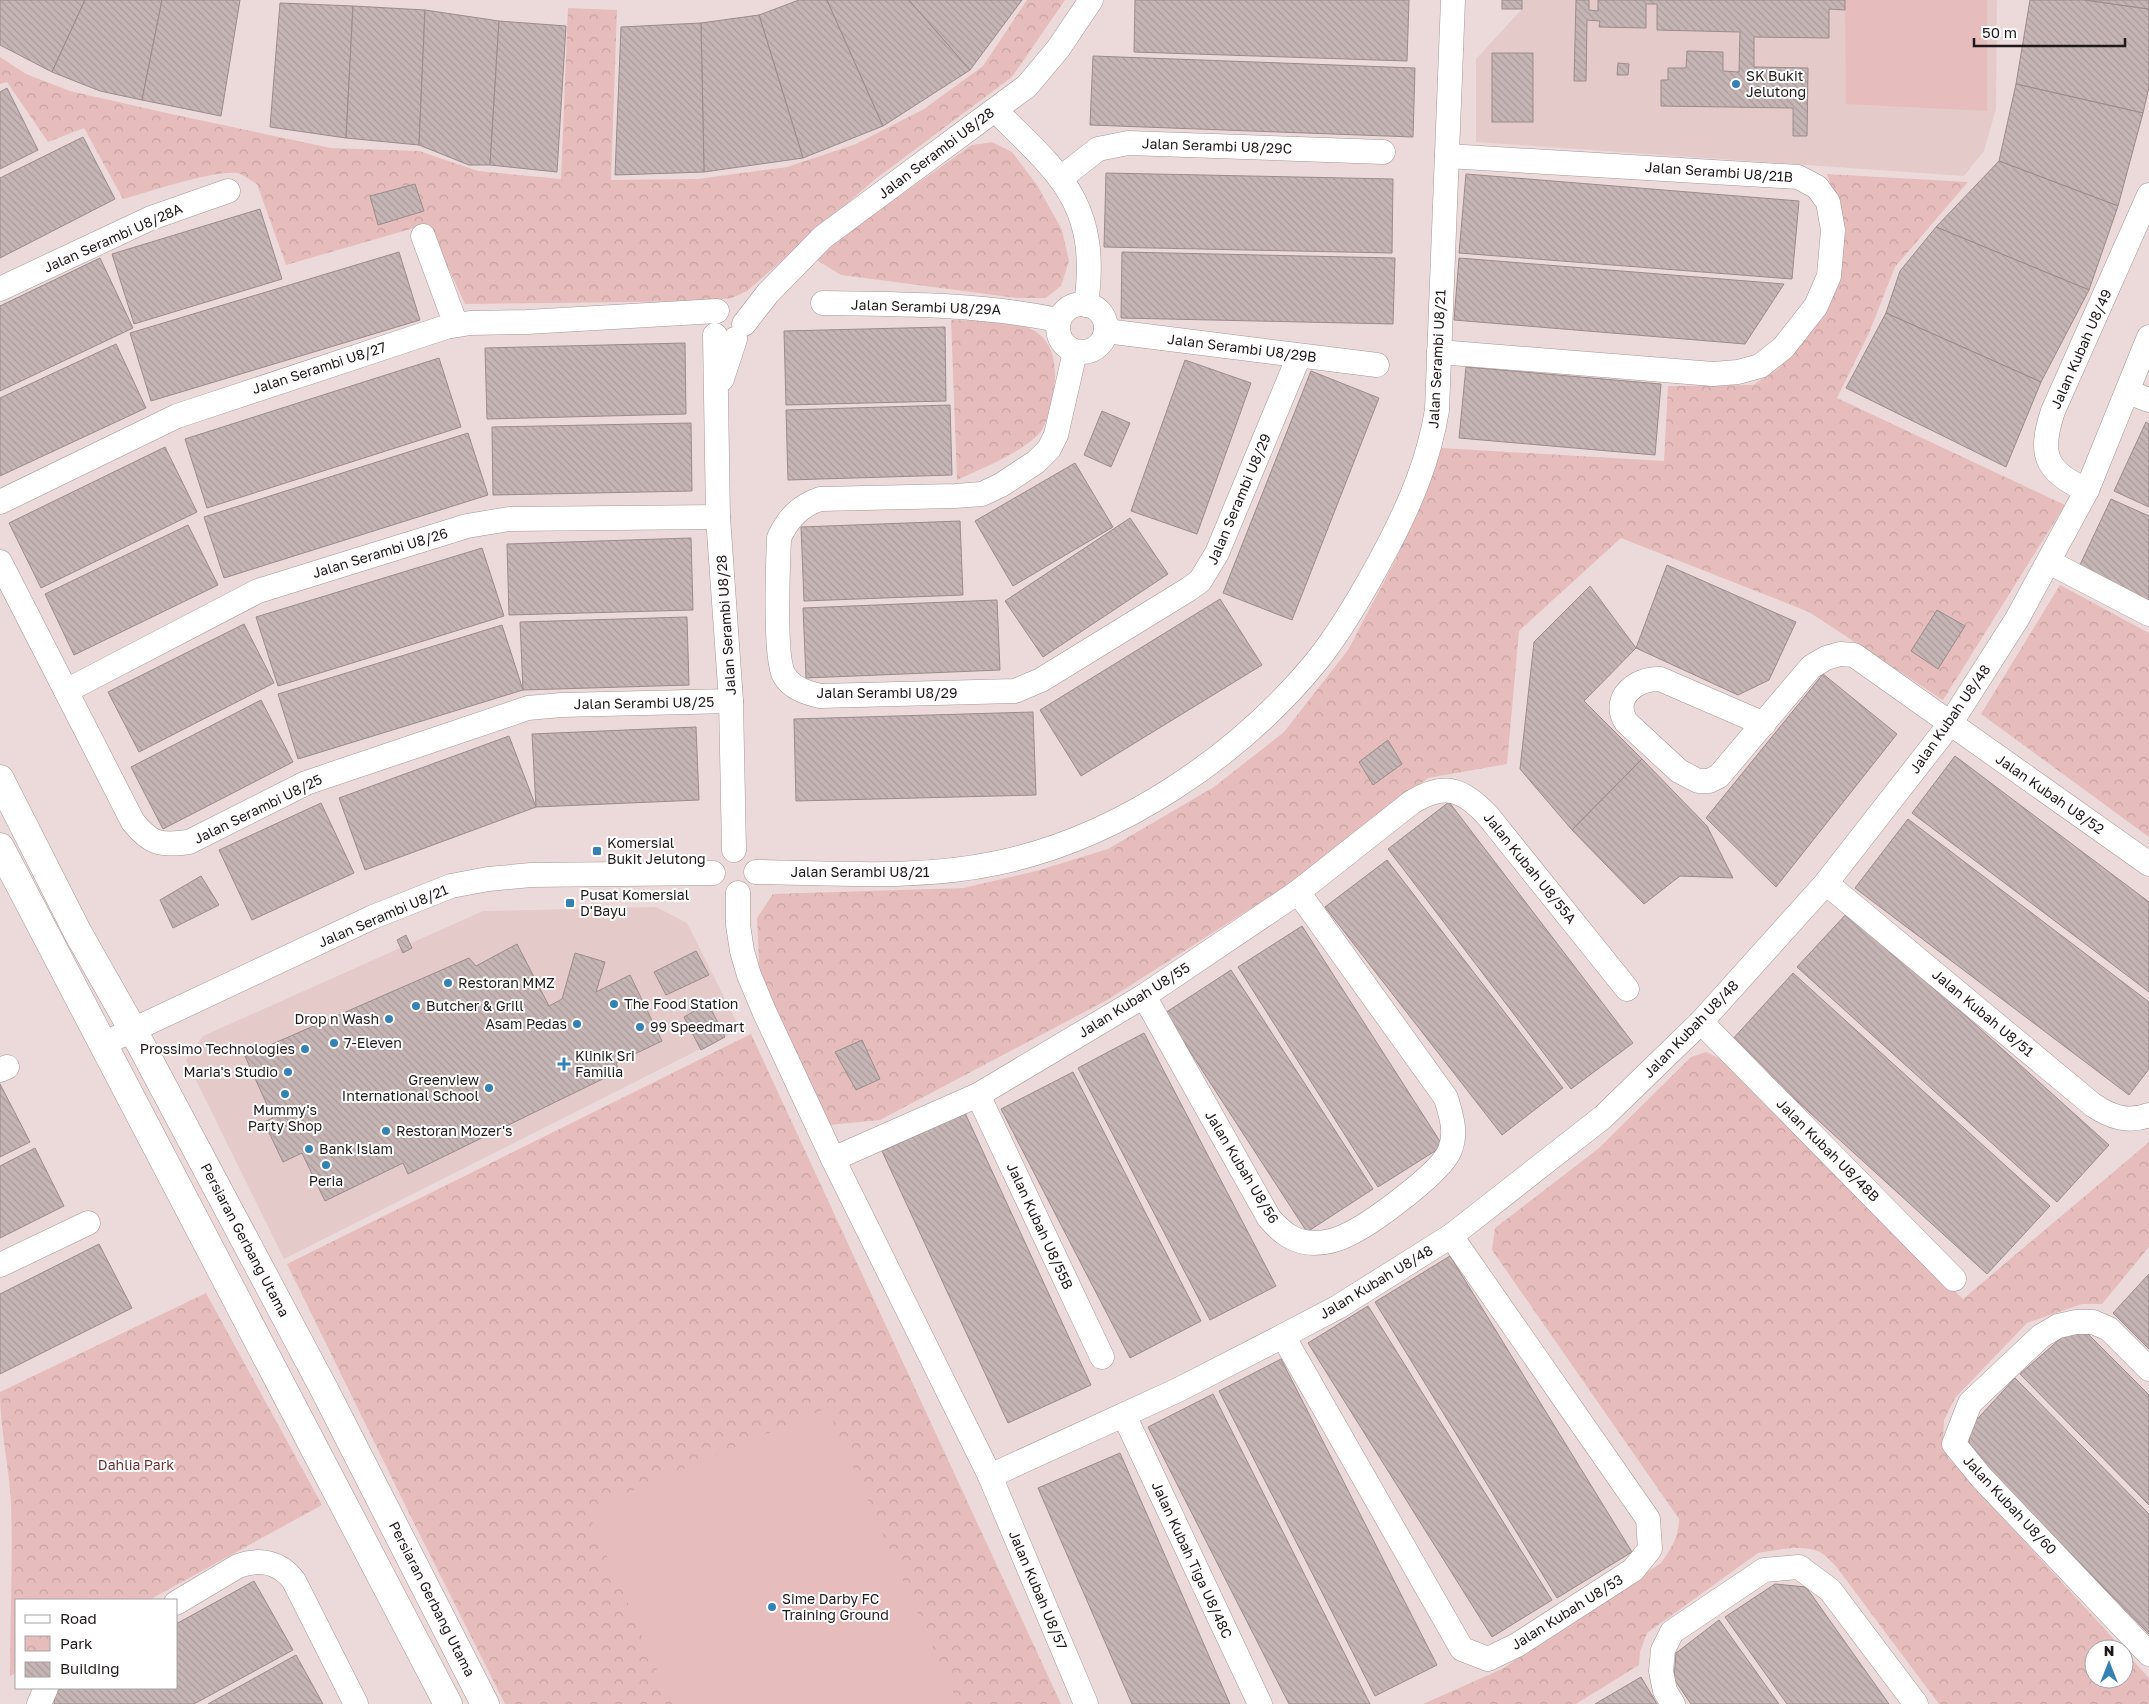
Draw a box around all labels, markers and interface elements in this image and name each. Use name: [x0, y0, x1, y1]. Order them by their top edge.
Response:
scale bar: [1974, 15, 2125, 47]
text: 50 m: [1982, 23, 2017, 41]
place label: SK Bukit Jelutong: [1746, 67, 1806, 100]
marker: SK Bukit Jelutong: [1730, 78, 1742, 90]
street label: Jalan Serambi U8/28: [874, 103, 997, 202]
street label: Jalan Serambi U8/29C: [1142, 134, 1292, 157]
street label: Jalan Serambi U8/21B: [1644, 158, 1794, 185]
street label: Jalan Serambi U8/28A: [41, 199, 185, 276]
street label: Jalan Kubah U8/49: [2047, 286, 2115, 411]
street label: Jalan Serambi U8/21: [1424, 289, 1449, 429]
street label: Jalan Serambi U8/29A: [851, 295, 1002, 318]
street label: Jalan Serambi U8/29B: [1166, 330, 1318, 365]
street label: Jalan Serambi U8/27: [250, 338, 388, 397]
street label: Jalan Serambi U8/29: [1203, 431, 1274, 567]
street label: Jalan Serambi U8/26: [310, 524, 450, 581]
street label: Jalan Serambi U8/28: [712, 554, 739, 696]
street label: Jalan Kubah U8/48: [1906, 661, 1994, 777]
street label: Jalan Serambi U8/29: [817, 684, 957, 701]
street label: Jalan Serambi U8/25: [574, 693, 714, 712]
street label: Jalan Kubah U8/52: [1993, 750, 2108, 837]
street label: Jalan Serambi U8/25: [191, 770, 325, 847]
street label: Jalan Kubah U8/55A: [1480, 809, 1581, 927]
place label: Komersial Bukit Jelutong: [607, 834, 706, 867]
marker: Komersial Bukit Jelutong: [591, 845, 603, 857]
street label: Jalan Serambi U8/21: [790, 863, 930, 880]
street label: Jalan Serambi U8/21: [315, 880, 450, 951]
place label: Pusat Komersial D'Bayu: [580, 886, 689, 919]
marker: Pusat Komersial D'Bayu: [564, 897, 576, 909]
street label: Jalan Kubah U8/55: [1075, 958, 1193, 1041]
street label: Jalan Kubah U8/51: [1929, 965, 2038, 1060]
place label: Restoran MMZ: [458, 974, 555, 991]
street label: Jalan Kubah U8/48: [1640, 976, 1742, 1081]
marker: Restoran MMZ: [442, 977, 454, 989]
place label: The Food Station: [624, 995, 738, 1012]
place label: Butcher & Grill: [426, 997, 524, 1014]
marker: The Food Station: [608, 998, 620, 1010]
marker: Butcher & Grill: [410, 1000, 422, 1012]
place label: Drop n Wash: [294, 1010, 379, 1027]
marker: Drop n Wash: [383, 1013, 395, 1025]
place label: Asam Pedas: [485, 1015, 567, 1032]
marker: Asam Pedas: [571, 1018, 583, 1030]
place label: 99 Speedmart: [650, 1018, 745, 1035]
marker: 99 Speedmart: [634, 1021, 646, 1033]
place label: 7-Eleven: [344, 1034, 402, 1051]
marker: 7-Eleven: [328, 1037, 340, 1049]
place label: Prossimo Technologies: [140, 1040, 295, 1057]
marker: Prossimo Technologies: [299, 1043, 311, 1055]
place label: Klinik Sri Familia: [575, 1047, 635, 1080]
marker: Klinik Sri Familia: [557, 1057, 571, 1071]
place label: Maria's Studio: [184, 1063, 278, 1080]
marker: Maria's Studio: [282, 1066, 294, 1078]
place label: Greenview International School: [342, 1071, 479, 1104]
marker: Greenview International School: [483, 1082, 495, 1094]
marker: Mummy's Party Shop: [279, 1088, 291, 1100]
street label: Jalan Kubah U8/48B: [1773, 1095, 1883, 1205]
place label: Mummy's Party Shop: [248, 1101, 322, 1134]
street label: Jalan Kubah U8/56: [1202, 1107, 1283, 1226]
place label: Restoran Mozer's: [396, 1122, 512, 1139]
marker: Restoran Mozer's: [380, 1125, 392, 1137]
place label: Bank Islam: [319, 1140, 393, 1157]
marker: Bank Islam: [303, 1143, 315, 1155]
marker: Peria: [320, 1159, 332, 1171]
street label: Persiaran Gerbang Utama: [198, 1160, 293, 1320]
street label: Jalan Kubah U8/55B: [1004, 1160, 1077, 1292]
place label: Peria: [309, 1172, 343, 1189]
street label: Jalan Kubah U8/48: [1316, 1241, 1436, 1322]
street label: Jalan Kubah U8/60: [1960, 1452, 2061, 1558]
park label: Dahlia Park: [98, 1456, 174, 1473]
street label: Jalan Kubah Tiga U8/48C: [1149, 1479, 1236, 1641]
street label: Persiaran Gerbang Utama: [386, 1518, 479, 1679]
street label: Jalan Kubah U8/57: [1006, 1528, 1071, 1652]
street label: Jalan Kubah U8/53: [1508, 1570, 1626, 1653]
place label: Sime Darby FC Training Ground: [782, 1590, 889, 1623]
legend: [15, 1599, 178, 1689]
marker: Sime Darby FC Training Ground: [766, 1601, 778, 1613]
text: Road: [60, 1609, 97, 1627]
text: Park: [60, 1634, 93, 1652]
north arrow: [2084, 1639, 2134, 1689]
text: N: [2104, 1642, 2114, 1659]
text: Building: [60, 1659, 120, 1677]

